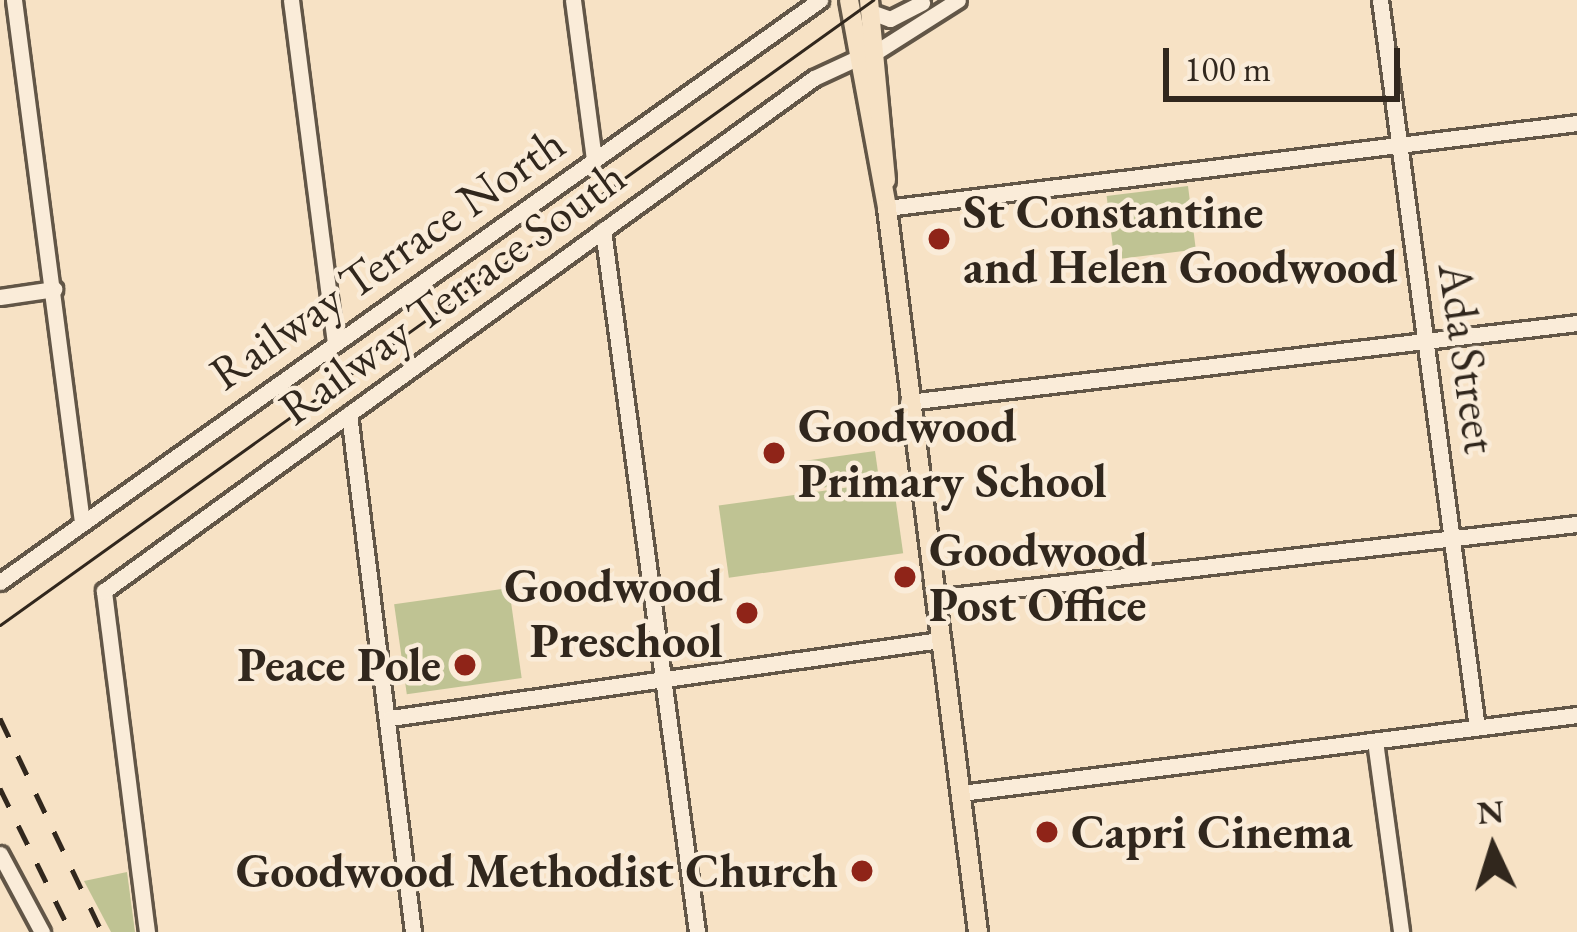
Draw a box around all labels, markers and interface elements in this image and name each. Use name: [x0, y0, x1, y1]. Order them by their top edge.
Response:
scale bar: [1169, 24, 1406, 98]
text: 100 m: [1184, 45, 1271, 92]
street label: Railway Terrace North: [199, 114, 575, 402]
street label: Railway Terrace South: [268, 147, 636, 437]
place label: St Constantine and Helen Goodwood: [963, 182, 1398, 295]
marker: St Constantine and Helen Goodwood: [926, 226, 952, 252]
street label: Ada Street: [1426, 259, 1510, 457]
place label: Goodwood Primary School: [798, 396, 1107, 509]
marker: Goodwood Primary School: [761, 440, 787, 466]
place label: Goodwood Post Office: [929, 520, 1148, 633]
place label: Goodwood Preschool: [504, 556, 723, 669]
marker: Goodwood Post Office: [892, 564, 918, 590]
marker: Goodwood Preschool: [734, 600, 760, 626]
place label: Peace Pole: [237, 636, 441, 694]
marker: Peace Pole: [452, 652, 478, 678]
north arrow: [1433, 788, 1553, 908]
text: N: [1476, 789, 1505, 834]
place label: Capri Cinema: [1071, 803, 1352, 861]
marker: Capri Cinema: [1034, 819, 1060, 845]
place label: Goodwood Methodist Church: [236, 842, 838, 900]
marker: Goodwood Methodist Church: [849, 858, 875, 884]

